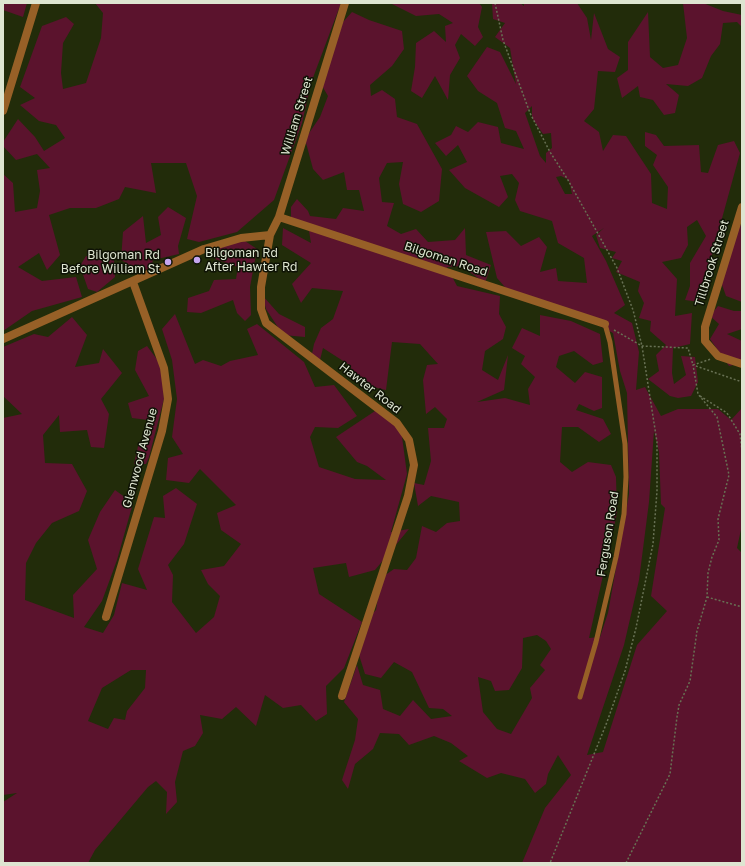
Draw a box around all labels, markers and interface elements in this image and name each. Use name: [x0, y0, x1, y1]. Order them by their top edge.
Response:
street label: William Street: [278, 75, 316, 157]
street label: Tillbrook Street: [692, 218, 732, 308]
street label: Bilgoman Road: [403, 239, 489, 279]
place label: Bilgoman Rd After Hawter Rd: [205, 246, 297, 274]
place label: Bilgoman Rd Before William St: [61, 248, 160, 276]
marker: Bilgoman Rd After Hawter Rd: [192, 255, 202, 265]
marker: Bilgoman Rd Before William St: [163, 257, 173, 267]
street label: Hawter Road: [336, 359, 404, 417]
street label: Glenwood Avenue: [120, 406, 160, 510]
street label: Ferguson Road: [594, 490, 622, 578]

